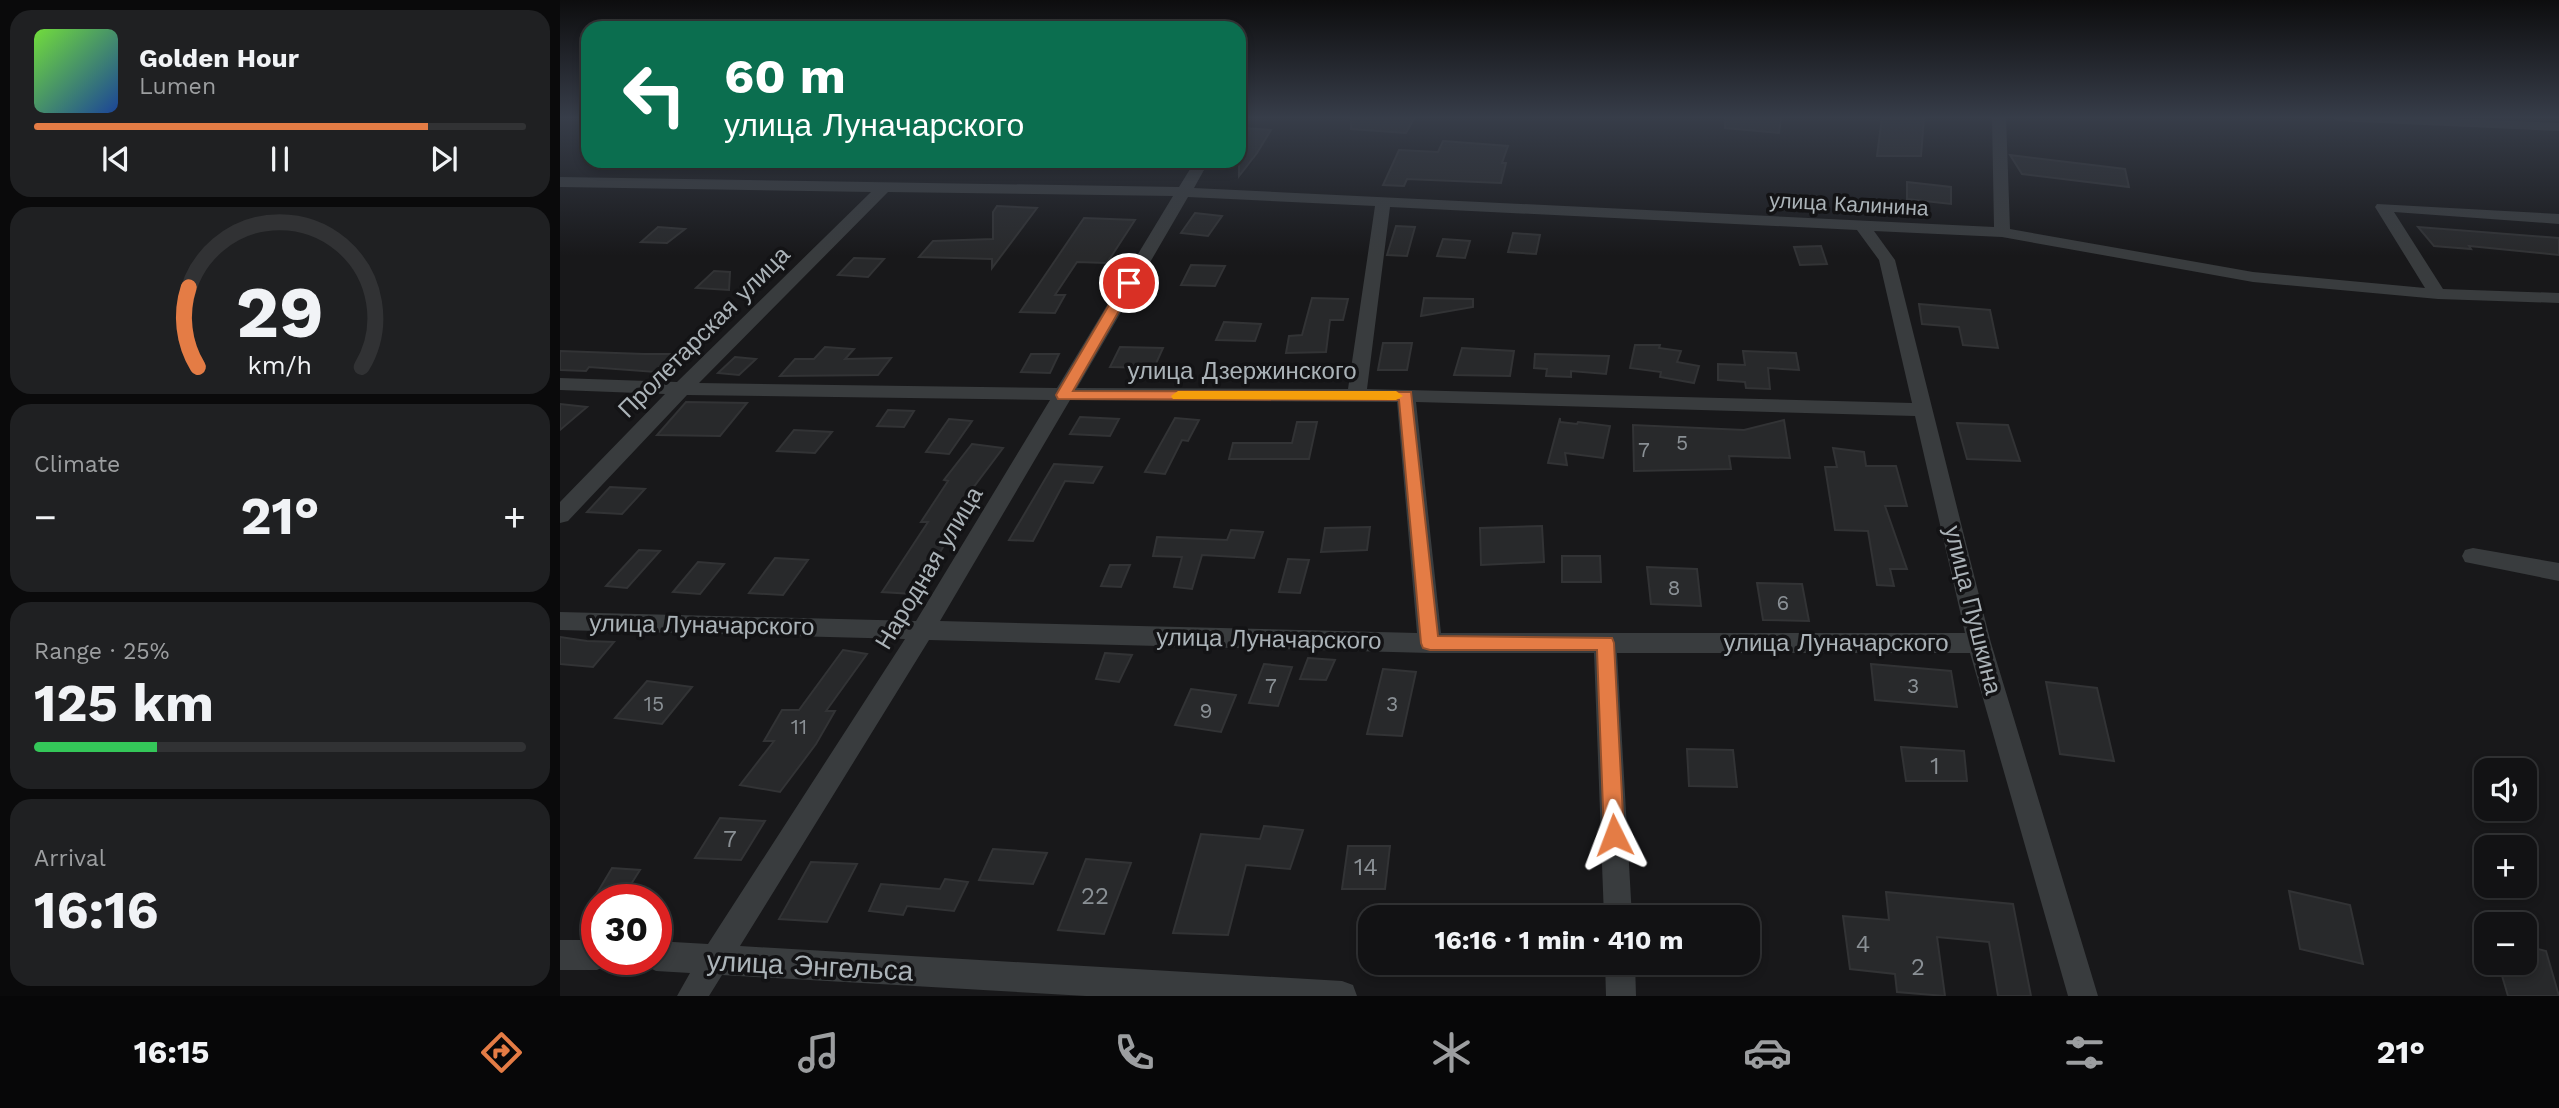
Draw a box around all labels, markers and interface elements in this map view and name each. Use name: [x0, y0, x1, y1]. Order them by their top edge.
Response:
text: Golden Hour: [139, 43, 299, 73]
text: 60 m: [724, 47, 846, 105]
icon: left: [609, 49, 700, 140]
text: Lumen: [139, 73, 216, 100]
text: улица Луначарского: [724, 106, 1024, 144]
icon: previous: [97, 140, 135, 178]
icon: pause: [261, 140, 299, 178]
icon: next: [425, 140, 463, 178]
street label: улица Калинина: [1769, 187, 1930, 221]
street label: Пролетарская улица: [612, 240, 796, 424]
pin: [1099, 253, 1159, 313]
icon: arrive: [1110, 264, 1148, 302]
text: 29: [236, 269, 324, 355]
text: km/h: [248, 351, 312, 380]
street label: улица Дзержинского: [1127, 357, 1357, 385]
house number: 5: [1676, 430, 1688, 455]
house number: 7: [1638, 437, 1650, 462]
text: Climate: [34, 451, 120, 478]
street label: Народная улица: [869, 481, 989, 654]
text: 21°: [240, 486, 320, 547]
text: −: [34, 495, 57, 539]
text: +: [503, 495, 526, 539]
street label: улица Пушкина: [1938, 523, 2008, 698]
house number: 8: [1668, 575, 1680, 600]
house number: 6: [1777, 590, 1789, 615]
street label: улица Луначарского: [589, 609, 815, 641]
street label: улица Луначарского: [1156, 623, 1382, 655]
street label: улица Луначарского: [1723, 629, 1949, 657]
text: Range · 25%: [34, 638, 169, 665]
text: 125 km: [34, 673, 214, 734]
house number: 7: [1265, 673, 1277, 698]
house number: 3: [1907, 673, 1919, 698]
house number: 15: [644, 691, 664, 716]
house number: 3: [1386, 691, 1398, 716]
house number: 9: [1200, 698, 1212, 723]
house number: 11: [791, 714, 807, 739]
house number: 1: [1930, 752, 1940, 780]
map controls: [2474, 758, 2537, 975]
button: sound: [2474, 758, 2537, 821]
position arrow: [1577, 798, 1651, 872]
house number: 7: [723, 825, 737, 853]
button: +: [2474, 835, 2537, 898]
text: Arrival: [34, 845, 106, 872]
house number: 14: [1354, 853, 1378, 881]
text: 16:16: [34, 880, 159, 941]
house number: 22: [1081, 882, 1109, 910]
speed limit sign: 30: [581, 884, 672, 975]
button: −: [2474, 912, 2537, 975]
text: 16:16 · 1 min · 410 m: [1435, 925, 1683, 955]
house number: 4: [1856, 930, 1870, 958]
street label: улица Энгельса: [706, 944, 915, 988]
house number: 2: [1911, 953, 1925, 981]
icon: directions: [477, 1028, 526, 1077]
icon: music: [794, 1028, 843, 1077]
icon: phone: [1110, 1028, 1159, 1077]
icon: climate: [1427, 1028, 1476, 1077]
icon: car: [1743, 1028, 1792, 1077]
icon: filters: [2060, 1028, 2109, 1077]
text: 16:15: [134, 1033, 209, 1071]
text: 21°: [2376, 1033, 2425, 1071]

